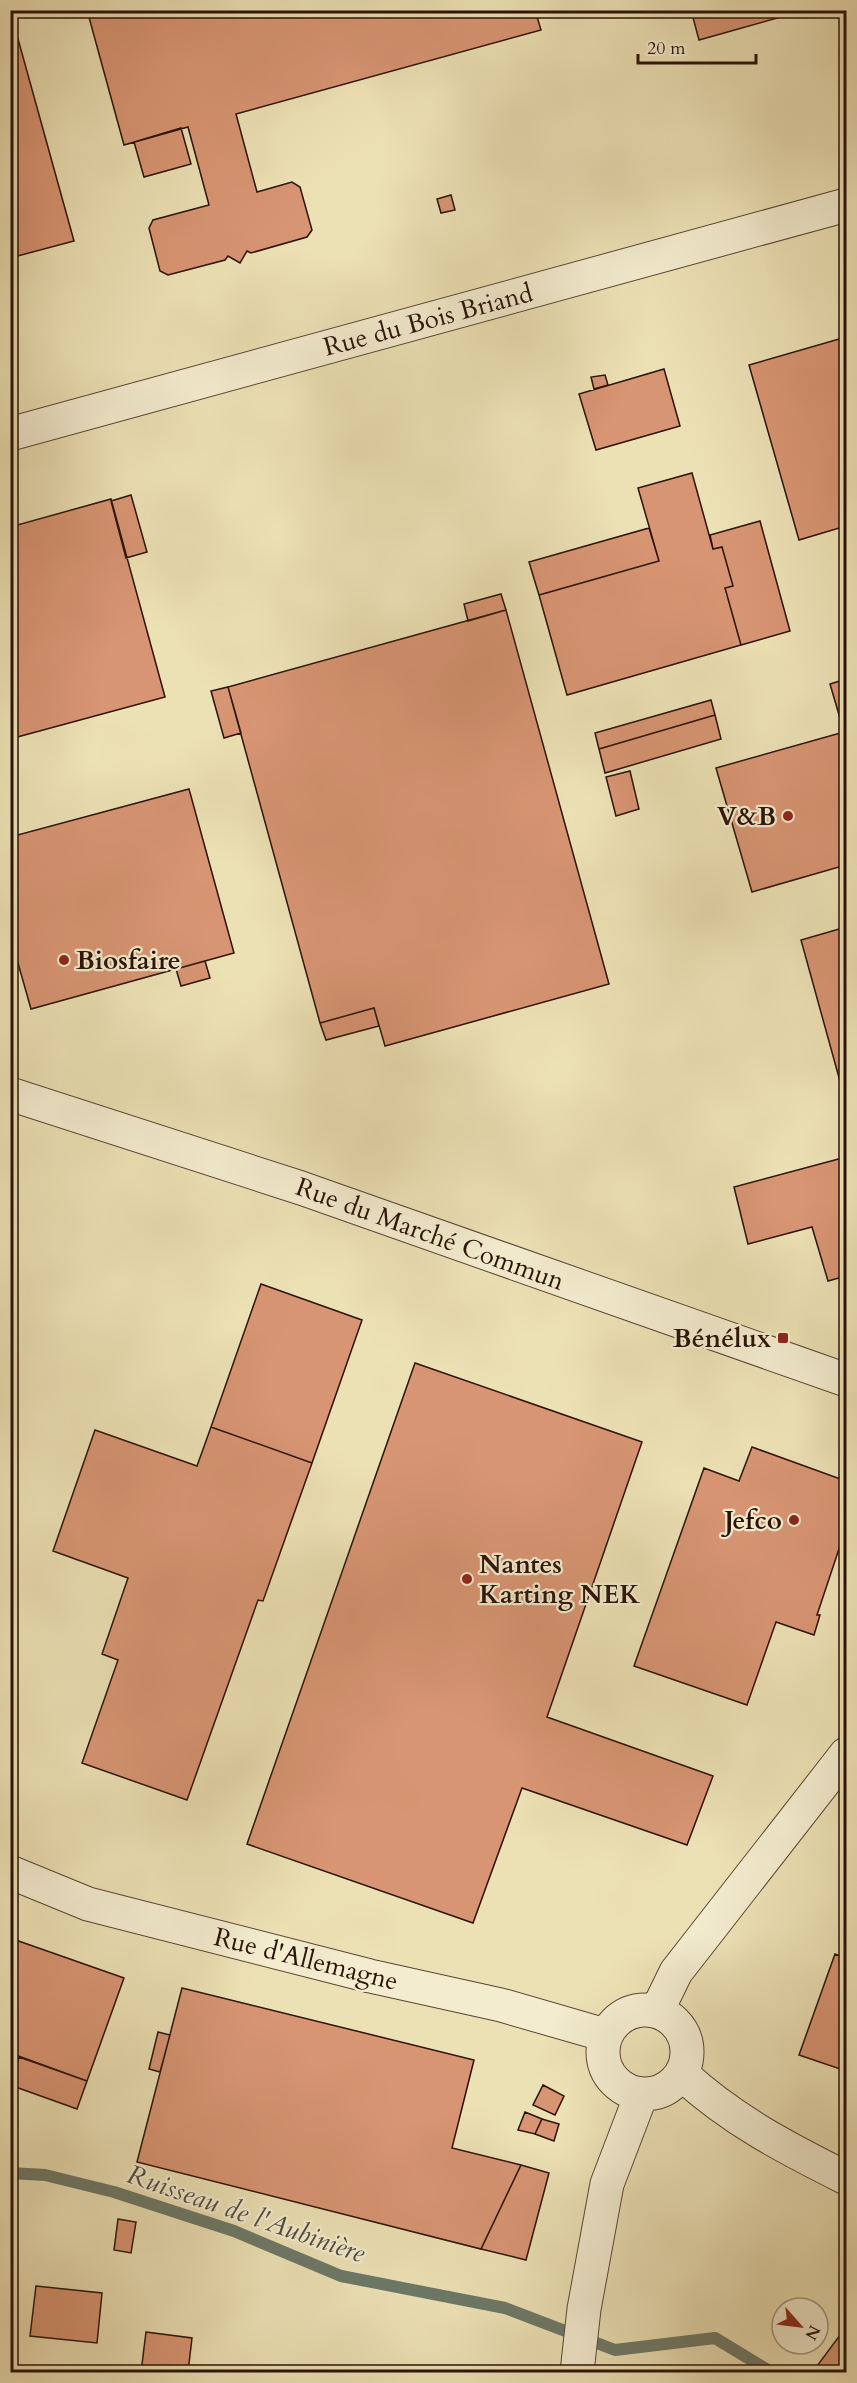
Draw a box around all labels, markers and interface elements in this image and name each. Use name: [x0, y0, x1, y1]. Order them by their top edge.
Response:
scale bar: [638, 27, 756, 65]
text: 20 m: [647, 36, 686, 61]
street label: Rue du Bois Briand: [320, 275, 537, 365]
place label: V&B: [717, 799, 776, 834]
marker: V&B: [781, 809, 795, 823]
place label: Biosfaire: [76, 943, 181, 978]
marker: Biosfaire: [57, 953, 71, 967]
street label: Rue du Marché Commun: [291, 1169, 569, 1299]
place label: Bénélux: [673, 1321, 771, 1356]
marker: Bénélux: [776, 1331, 790, 1345]
place label: Jefco: [720, 1503, 782, 1538]
marker: Jefco: [787, 1513, 801, 1527]
place label: Nantes Karting NEK: [479, 1547, 640, 1612]
marker: Nantes Karting NEK: [460, 1572, 474, 1586]
street label: Rue d'Allemagne: [210, 1919, 402, 1999]
water label: Ruisseau de l'Aubinière: [122, 2156, 371, 2272]
north arrow: [770, 2296, 830, 2356]
text: N: [799, 2321, 825, 2344]

